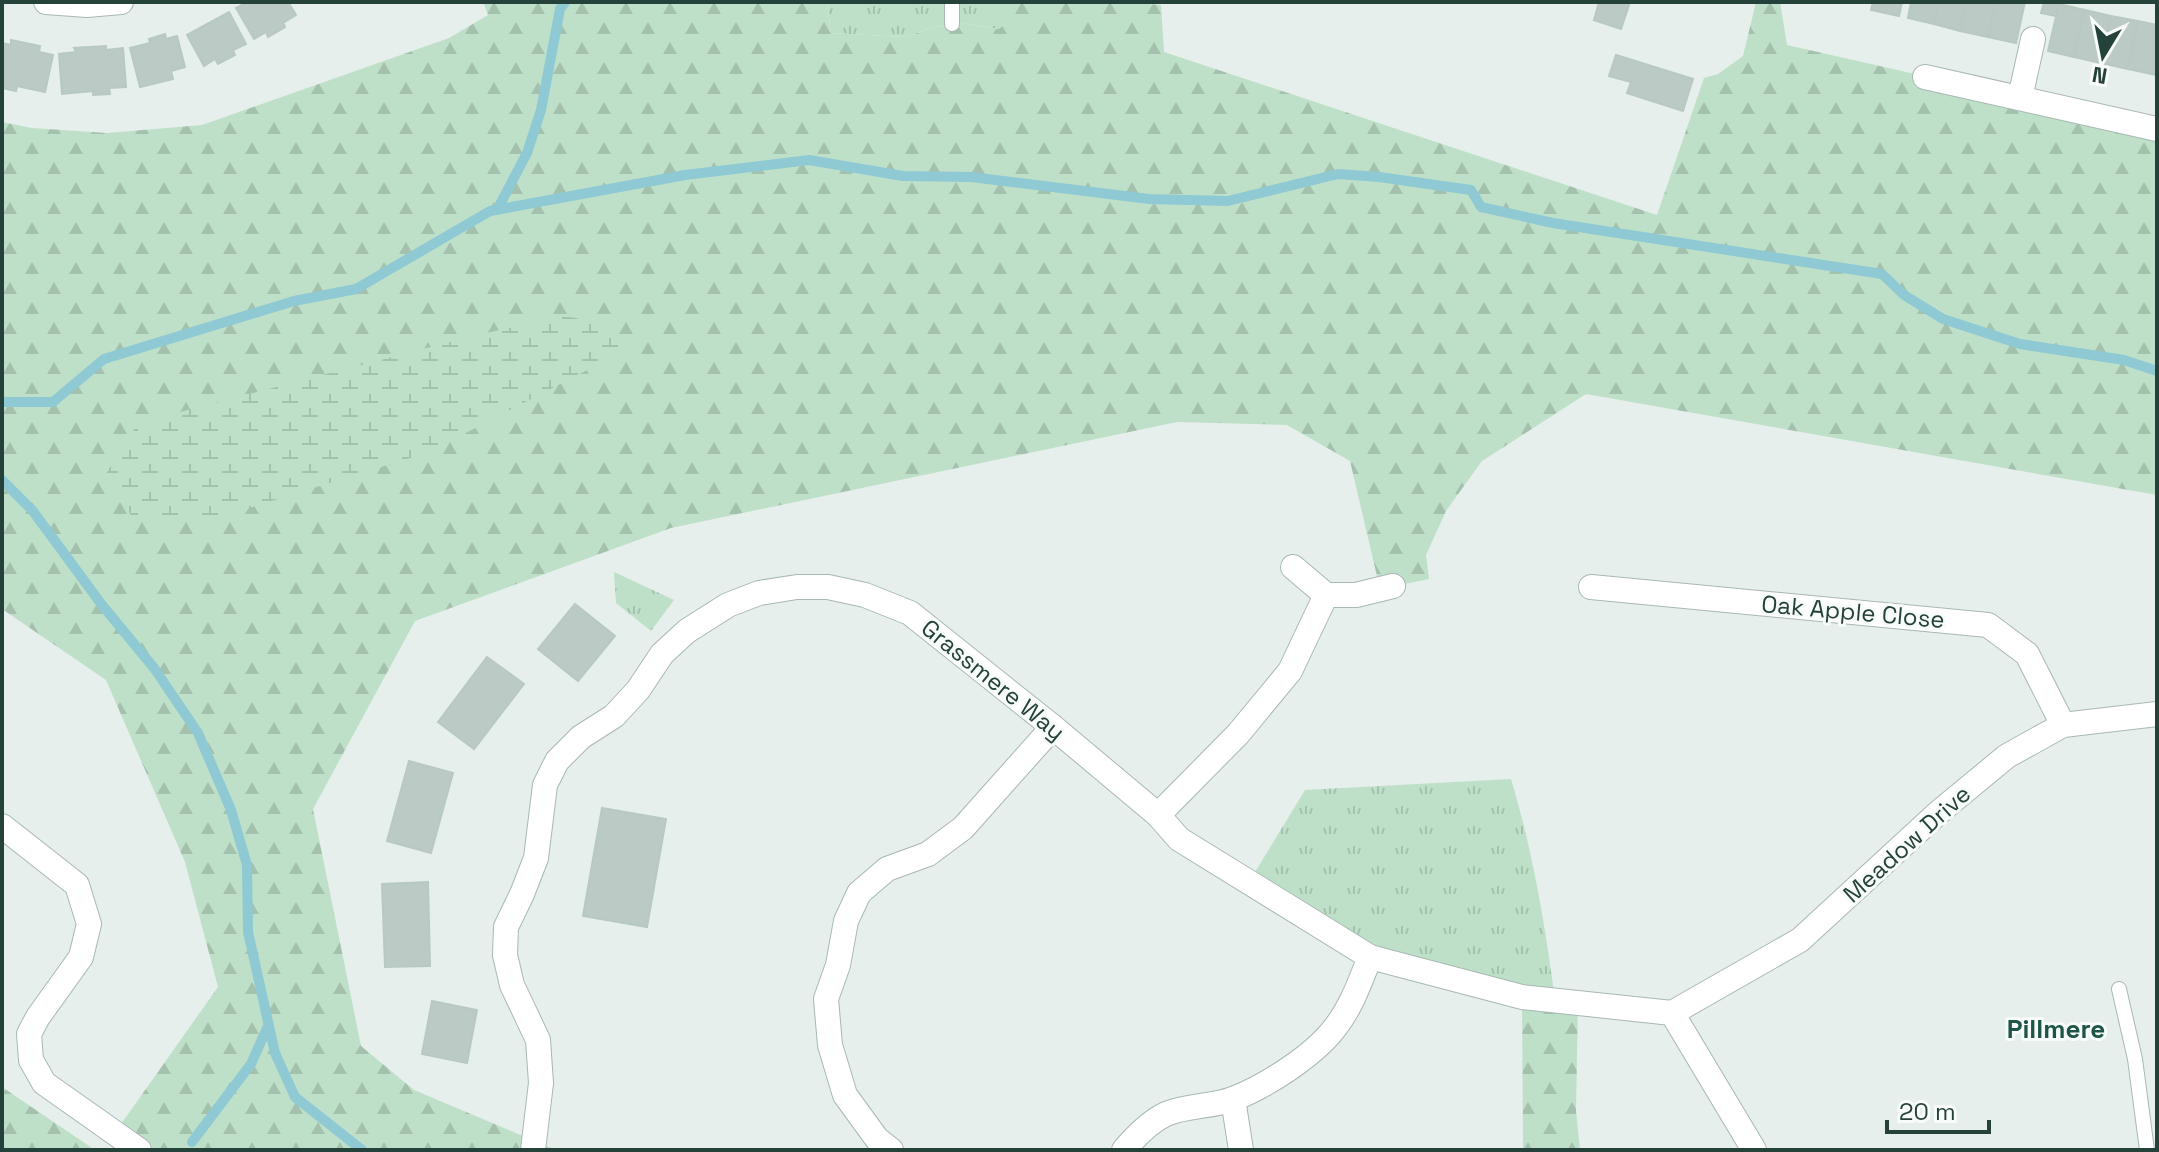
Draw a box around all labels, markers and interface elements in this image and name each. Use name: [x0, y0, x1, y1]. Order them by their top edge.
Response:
north arrow: [2063, 16, 2143, 96]
text: N: [2090, 61, 2109, 91]
street label: Oak Apple Close: [1760, 588, 1946, 635]
street label: Grassmere Way: [915, 612, 1071, 747]
street label: Meadow Drive: [1836, 778, 1977, 909]
district label: Pillmere: [2007, 1012, 2105, 1046]
scale bar: [1887, 1084, 1989, 1134]
text: 20 m: [1899, 1096, 1956, 1127]

